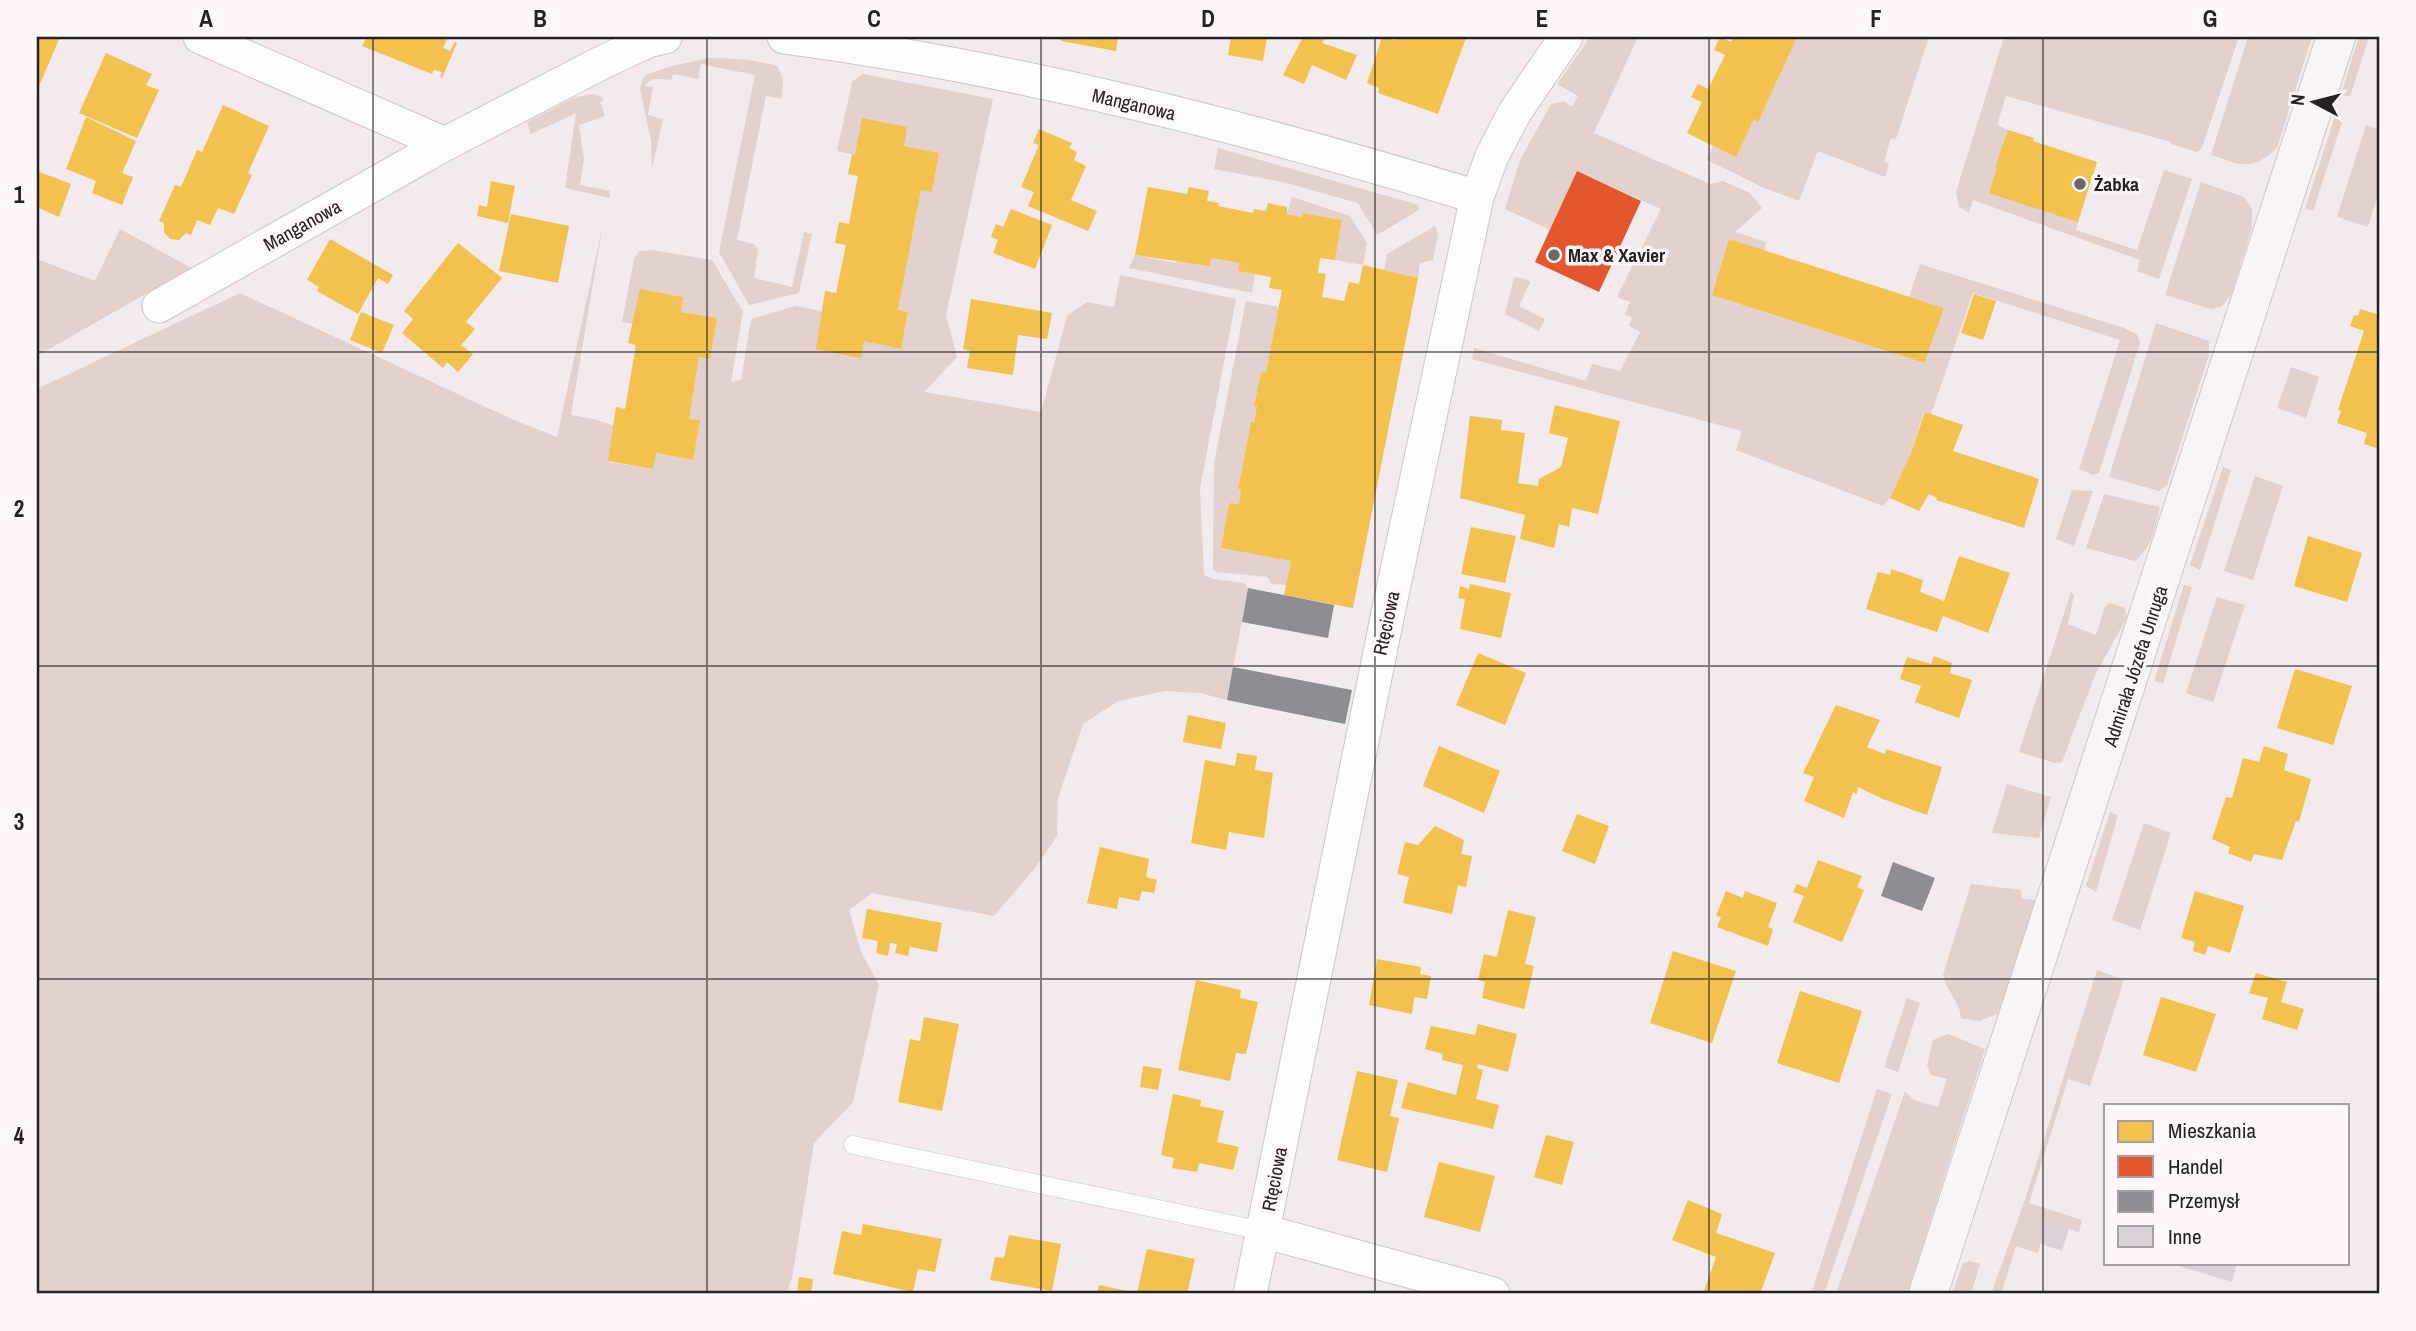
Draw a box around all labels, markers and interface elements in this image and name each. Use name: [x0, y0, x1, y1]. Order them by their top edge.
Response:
text: A: [199, 3, 213, 34]
text: B: [533, 3, 547, 34]
text: C: [867, 3, 881, 34]
text: D: [1201, 3, 1215, 34]
text: E: [1536, 3, 1548, 34]
text: F: [1870, 3, 1882, 34]
text: G: [2203, 3, 2217, 34]
north arrow: [2280, 66, 2350, 136]
street label: Manganowa: [1090, 82, 1179, 126]
text: N: [2284, 93, 2311, 107]
place label: Żabka: [2094, 171, 2139, 197]
marker: Żabka: [2072, 176, 2088, 192]
text: 1: [14, 179, 25, 210]
street label: Manganowa: [259, 193, 346, 257]
place label: Max & Xavier: [1568, 242, 1665, 268]
marker: Max & Xavier: [1546, 247, 1562, 263]
text: 2: [14, 493, 24, 524]
street label: Admirała Józefa Unruga: [2096, 582, 2173, 751]
street label: Rtęciowa: [1367, 588, 1406, 657]
text: 3: [14, 806, 24, 837]
legend: [2104, 1104, 2350, 1264]
text: Mieszkania: [2168, 1116, 2256, 1145]
text: 4: [14, 1120, 25, 1151]
street label: Rtęciowa: [1255, 1144, 1293, 1213]
text: Handel: [2168, 1152, 2223, 1181]
text: Przemysł: [2168, 1186, 2240, 1215]
text: Inne: [2168, 1222, 2202, 1251]

